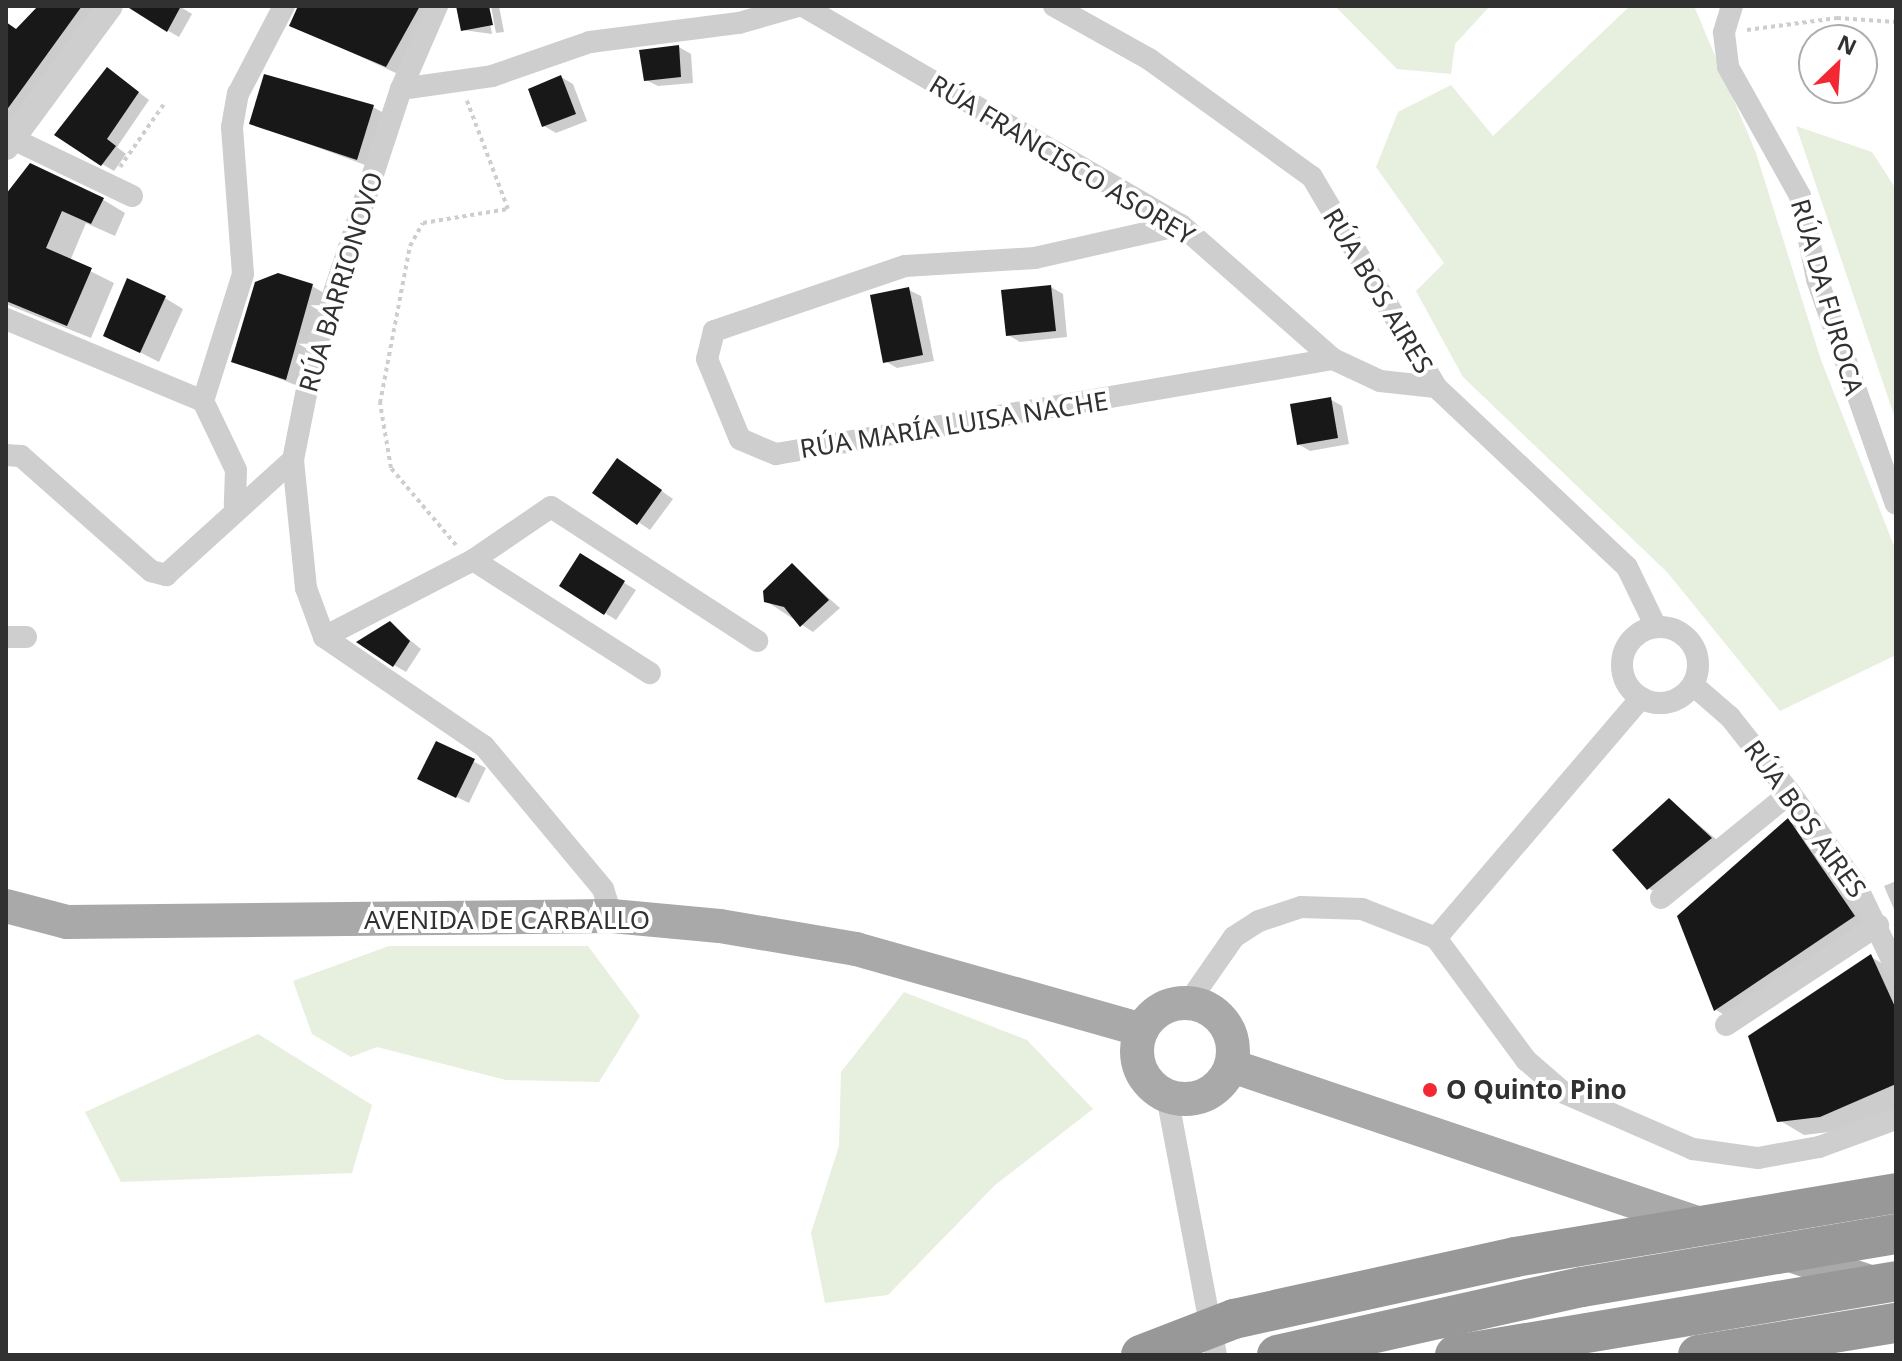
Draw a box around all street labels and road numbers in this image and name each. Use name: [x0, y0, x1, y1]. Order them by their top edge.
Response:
street label: RÚA FRANCISCO ASOREY: [924, 69, 1200, 251]
street label: RÚA BARRIONOVO: [293, 168, 389, 396]
street label: RÚA DA FUROCA: [1784, 196, 1870, 398]
street label: RÚA BOS AIRES: [1317, 203, 1439, 379]
street label: RÚA MARÍA LUISA NACHE: [798, 385, 1110, 465]
street label: RÚA BOS AIRES: [1737, 734, 1873, 904]
street label: AVENIDA DE CARBALLO: [364, 904, 650, 936]

